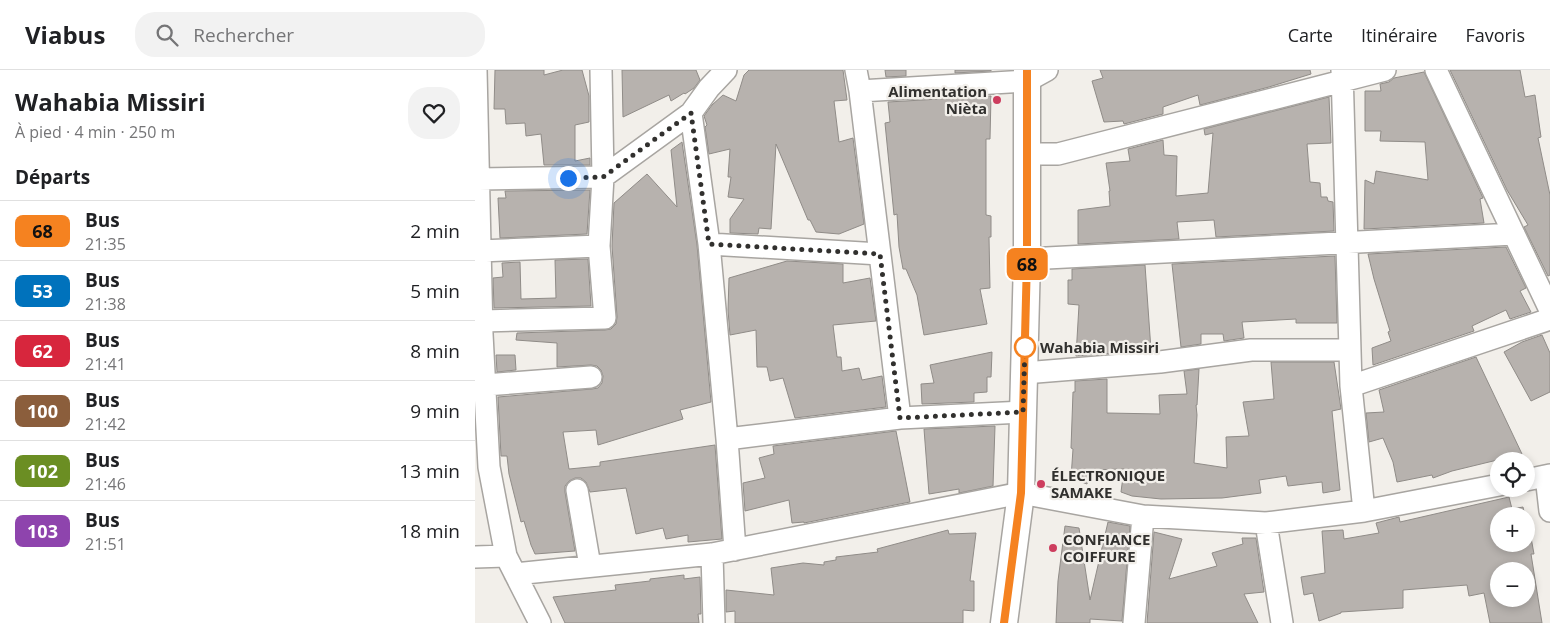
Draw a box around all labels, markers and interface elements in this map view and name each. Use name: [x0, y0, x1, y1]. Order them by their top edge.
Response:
search box: [135, 12, 485, 57]
text: Viabus: [25, 18, 105, 51]
icon: search: [153, 21, 181, 49]
text: Rechercher: [193, 22, 294, 48]
text: Carte: [1288, 23, 1333, 47]
text: Itinéraire: [1361, 23, 1437, 47]
text: Favoris: [1465, 23, 1525, 47]
place label: Alimentation Nièta: [888, 81, 987, 118]
text: Wahabia Missiri: [15, 85, 206, 118]
button: heart: [408, 87, 460, 139]
marker: Alimentation Nièta: [991, 94, 1003, 106]
text: À pied · 4 min · 250 m: [15, 121, 175, 143]
text: Départs: [15, 164, 90, 190]
your location: [556, 166, 581, 191]
text: Bus: [85, 207, 120, 233]
text: 2 min: [410, 218, 460, 244]
text: 68: [32, 219, 53, 243]
text: 21:35: [85, 233, 126, 255]
line badge: 68: [1005, 248, 1049, 280]
text: 68: [1017, 252, 1037, 276]
text: Bus: [85, 267, 120, 293]
text: 5 min: [410, 278, 460, 304]
text: 53: [32, 279, 53, 303]
text: 21:38: [85, 293, 126, 315]
text: Bus: [85, 327, 120, 353]
marker: Wahabia Missiri: [1014, 336, 1036, 358]
place label: Wahabia Missiri: [1040, 337, 1159, 357]
text: 8 min: [410, 338, 460, 364]
text: 62: [32, 339, 53, 363]
text: 21:41: [85, 353, 126, 375]
text: Bus: [85, 387, 120, 413]
text: 9 min: [410, 398, 460, 424]
text: 100: [27, 399, 58, 423]
text: 21:42: [85, 413, 126, 435]
text: Bus: [85, 447, 120, 473]
map controls: [1490, 452, 1535, 607]
button: locate: [1490, 452, 1535, 497]
text: 13 min: [399, 458, 460, 484]
text: 102: [27, 459, 58, 483]
place label: ÉLECTRONIQUE SAMAKE: [1051, 465, 1165, 502]
text: 21:46: [85, 473, 126, 495]
marker: ÉLECTRONIQUE SAMAKE: [1035, 478, 1047, 490]
text: Bus: [85, 507, 120, 533]
button: +: [1490, 507, 1535, 552]
text: 18 min: [399, 518, 460, 544]
text: 103: [27, 519, 58, 543]
place label: CONFIANCE COIFFURE: [1063, 529, 1150, 566]
text: 21:51: [85, 533, 126, 555]
marker: CONFIANCE COIFFURE: [1047, 542, 1059, 554]
button: −: [1490, 562, 1535, 607]

